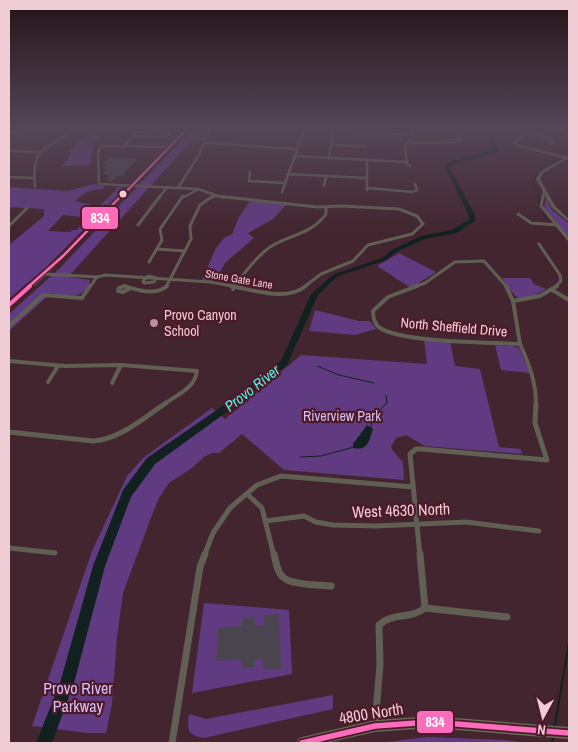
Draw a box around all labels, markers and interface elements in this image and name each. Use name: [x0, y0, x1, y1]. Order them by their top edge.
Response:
unlabelled marker: [118, 189, 128, 199]
line badge: 834: [81, 206, 119, 230]
text: 834: [90, 209, 110, 227]
street label: Stone Gate Lane: [204, 266, 274, 292]
place label: Provo Canyon School: [164, 306, 237, 340]
street label: North Sheffield Drive: [400, 313, 508, 341]
marker: Provo Canyon School: [148, 317, 160, 329]
water label: Provo River: [220, 359, 285, 416]
park label: Riverview Park: [303, 407, 381, 425]
street label: West 4630 North: [352, 497, 450, 523]
park label: Provo River Parkway: [43, 677, 113, 717]
north arrow: [518, 692, 568, 742]
street label: 4800 North: [337, 697, 405, 729]
line badge: 834: [416, 710, 454, 734]
text: 834: [425, 713, 445, 731]
text: N: [536, 720, 547, 739]

